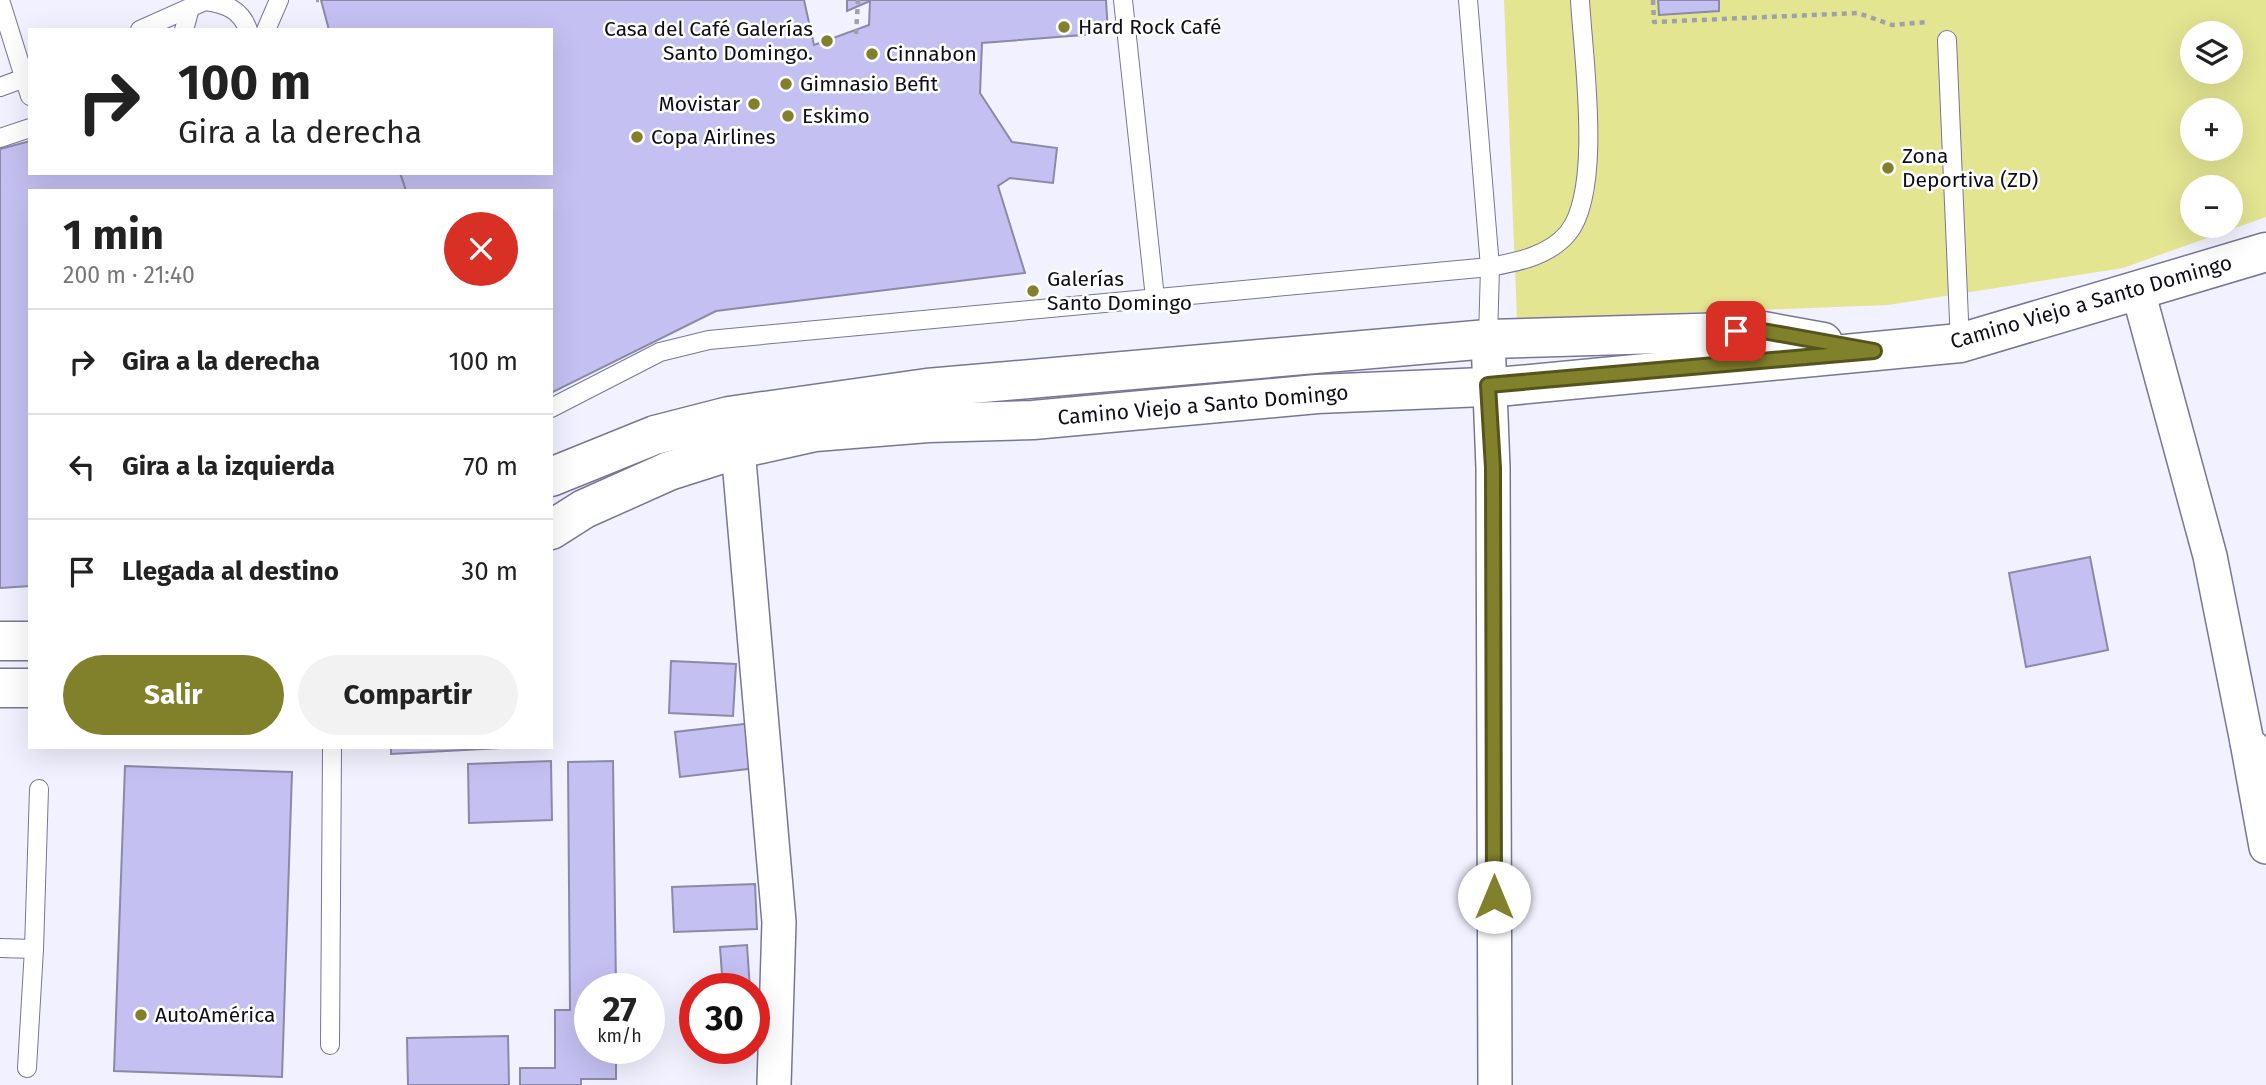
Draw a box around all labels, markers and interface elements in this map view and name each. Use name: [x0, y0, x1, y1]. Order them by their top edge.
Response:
place label: Hard Rock Café: [1078, 14, 1222, 40]
place label: Casa del Café Galerías Santo Domingo.: [604, 16, 813, 66]
marker: Hard Rock Café: [1056, 19, 1072, 35]
map controls: [2180, 21, 2243, 238]
button: layers: [2180, 21, 2243, 84]
marker: Casa del Café Galerías Santo Domingo.: [819, 33, 835, 49]
place label: Cinnabon: [886, 41, 977, 67]
marker: Cinnabon: [864, 46, 880, 62]
text: 100 m: [178, 53, 311, 112]
icon: right: [63, 56, 154, 147]
place label: Gimnasio Befit: [800, 71, 939, 97]
marker: Gimnasio Befit: [778, 76, 794, 92]
place label: Movistar: [658, 91, 740, 117]
marker: Movistar: [746, 96, 762, 112]
button: +: [2180, 98, 2243, 161]
place label: Eskimo: [802, 103, 870, 129]
marker: Eskimo: [780, 108, 796, 124]
text: Gira a la derecha: [178, 113, 422, 151]
place label: Copa Airlines: [651, 124, 776, 150]
marker: Copa Airlines: [629, 129, 645, 145]
place label: Zona Deportiva (ZD): [1902, 143, 2038, 193]
marker: Zona Deportiva (ZD): [1880, 160, 1896, 176]
button: −: [2180, 175, 2243, 238]
text: 1 min: [63, 210, 164, 260]
button: close: [444, 212, 518, 286]
street label: Camino Viejo a Santo Domingo: [1947, 249, 2235, 355]
text: 200 m · 21:40: [63, 261, 195, 289]
place label: Galerías Santo Domingo: [1047, 266, 1192, 316]
marker: Galerías Santo Domingo: [1025, 283, 1041, 299]
pin: [1706, 301, 1766, 361]
icon: arrive: [1717, 312, 1755, 350]
icon: right: [63, 343, 101, 381]
text: Gira a la derecha: [122, 346, 320, 377]
text: 100 m: [449, 346, 518, 377]
street label: Camino Viejo a Santo Domingo: [1056, 379, 1350, 431]
icon: left: [63, 448, 101, 486]
text: Gira a la izquierda: [122, 451, 335, 482]
text: 70 m: [463, 451, 518, 482]
icon: arrive: [63, 553, 101, 591]
text: Llegada al destino: [122, 556, 339, 587]
text: 30 m: [461, 556, 518, 587]
button: Salir: [63, 655, 284, 735]
button: Compartir: [298, 655, 518, 735]
position arrow: [1457, 860, 1531, 934]
speed limit sign: 30: [679, 973, 770, 1064]
text: 27: [602, 988, 637, 1030]
place label: AutoAmérica: [155, 1002, 276, 1028]
marker: AutoAmérica: [133, 1007, 149, 1023]
text: km/h: [597, 1025, 642, 1047]

